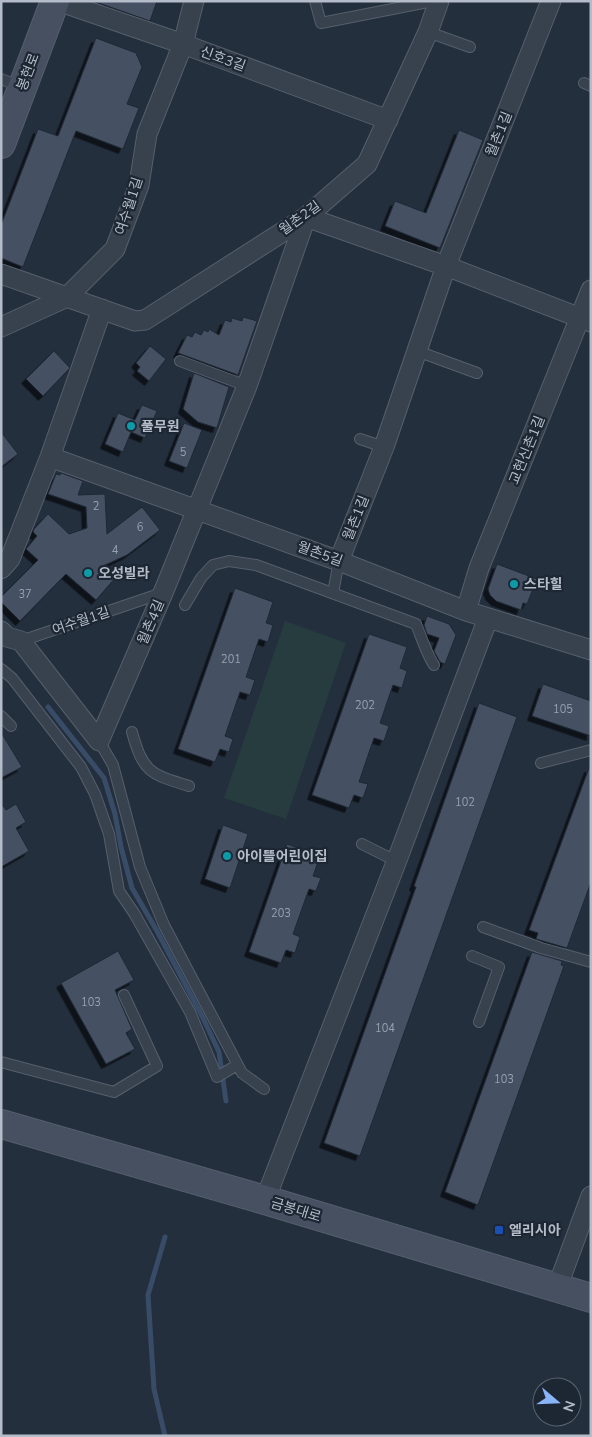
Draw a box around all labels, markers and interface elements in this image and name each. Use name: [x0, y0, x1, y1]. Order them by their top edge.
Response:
street label: 신호3길: [198, 42, 248, 76]
street label: 봉현로: [12, 50, 44, 93]
street label: 월촌1길: [481, 109, 517, 159]
street label: 여수월1길: [111, 175, 147, 237]
street label: 월촌2길: [275, 196, 325, 240]
street label: 교현신촌1길: [505, 413, 549, 487]
place label: 풀무원: [141, 417, 180, 436]
marker: 풀무원: [125, 420, 137, 432]
house number: 5: [180, 445, 187, 460]
street label: 월촌1길: [338, 493, 374, 543]
house number: 2: [93, 499, 99, 514]
house number: 6: [137, 520, 144, 535]
street label: 월촌5길: [295, 537, 345, 571]
house number: 4: [112, 543, 119, 558]
place label: 오성빌라: [98, 564, 150, 583]
marker: 오성빌라: [82, 567, 94, 579]
place label: 스타힐: [524, 575, 563, 594]
marker: 스타힐: [508, 578, 520, 590]
house number: 37: [18, 587, 32, 602]
street label: 월촌4길: [133, 597, 169, 647]
street label: 여수월1길: [50, 602, 112, 640]
house number: 201: [221, 652, 241, 667]
house number: 202: [355, 698, 375, 713]
house number: 105: [553, 702, 573, 717]
house number: 102: [455, 795, 475, 810]
place label: 아이뜰어린이집: [237, 847, 327, 866]
marker: 아이뜰어린이집: [221, 850, 233, 862]
house number: 203: [271, 906, 291, 921]
house number: 103: [81, 995, 101, 1010]
house number: 104: [375, 1021, 395, 1036]
house number: 103: [494, 1072, 514, 1087]
street label: 금봉대로: [269, 1193, 324, 1227]
place label: 엘리시아: [509, 1221, 561, 1240]
marker: 엘리시아: [493, 1224, 505, 1236]
north arrow: [532, 1377, 582, 1427]
text: N: [558, 1398, 580, 1414]

